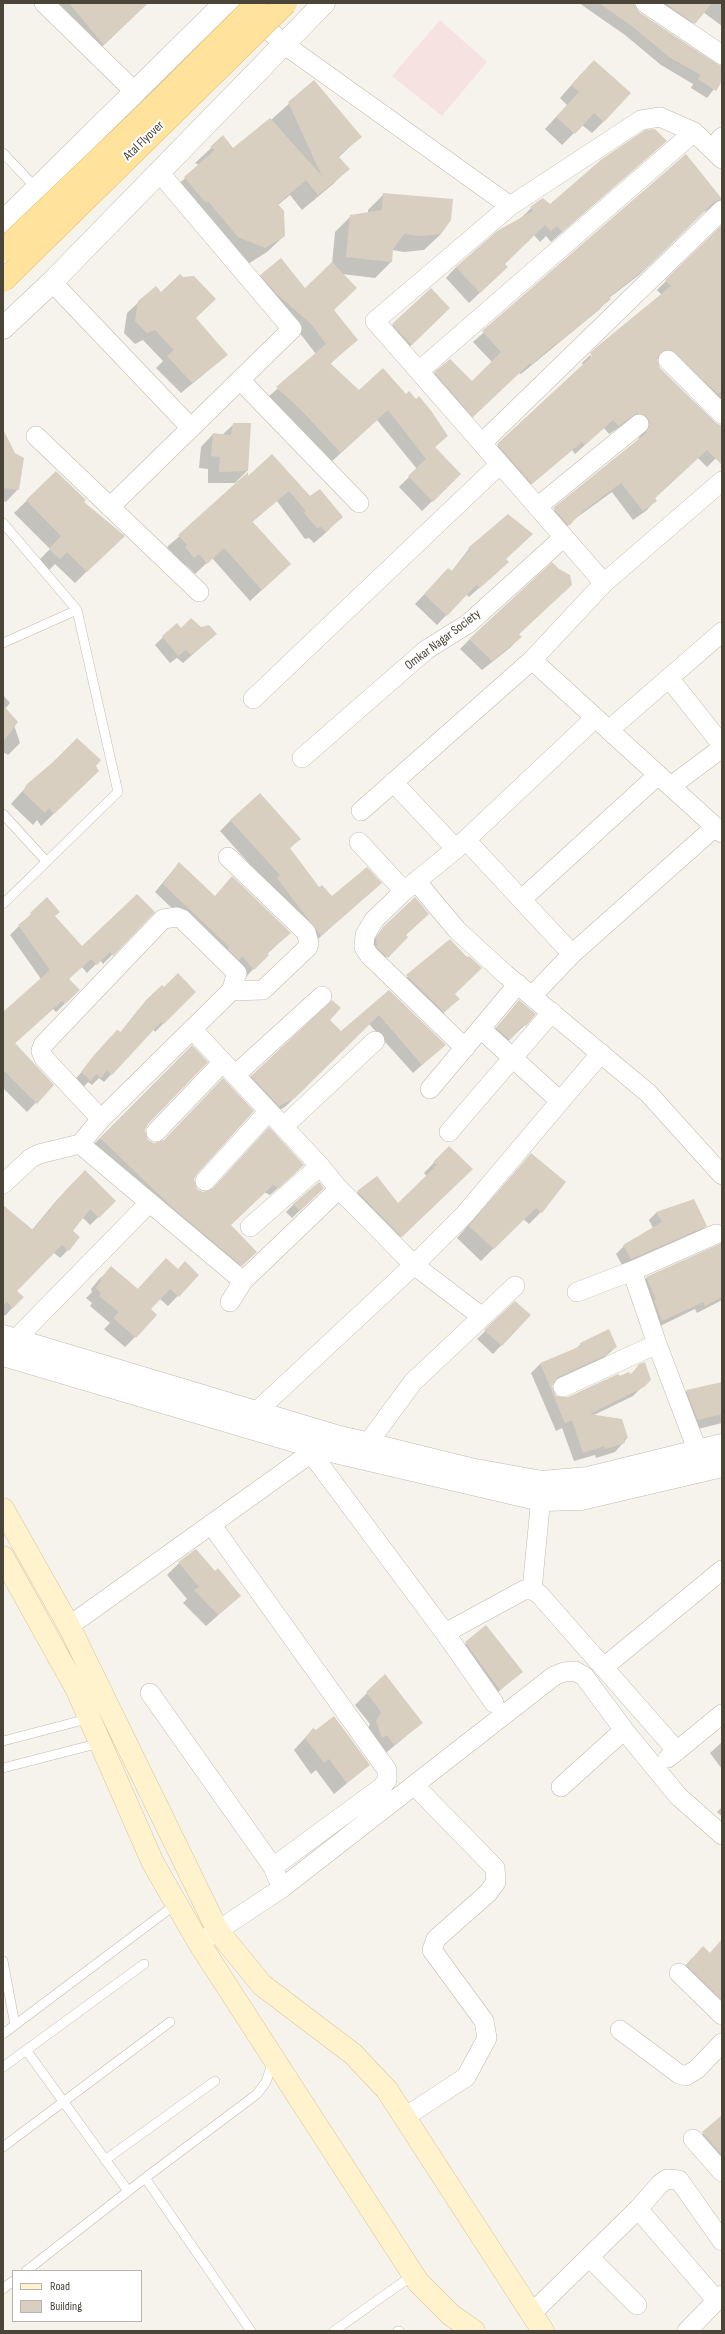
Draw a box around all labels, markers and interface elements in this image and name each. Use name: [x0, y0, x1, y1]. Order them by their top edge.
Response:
street label: Atal Flyover: [120, 118, 168, 164]
street label: Omkar Nagar Society: [402, 606, 484, 674]
legend: [12, 2270, 142, 2322]
text: Road: [50, 2279, 70, 2294]
text: Building: [50, 2299, 82, 2314]

